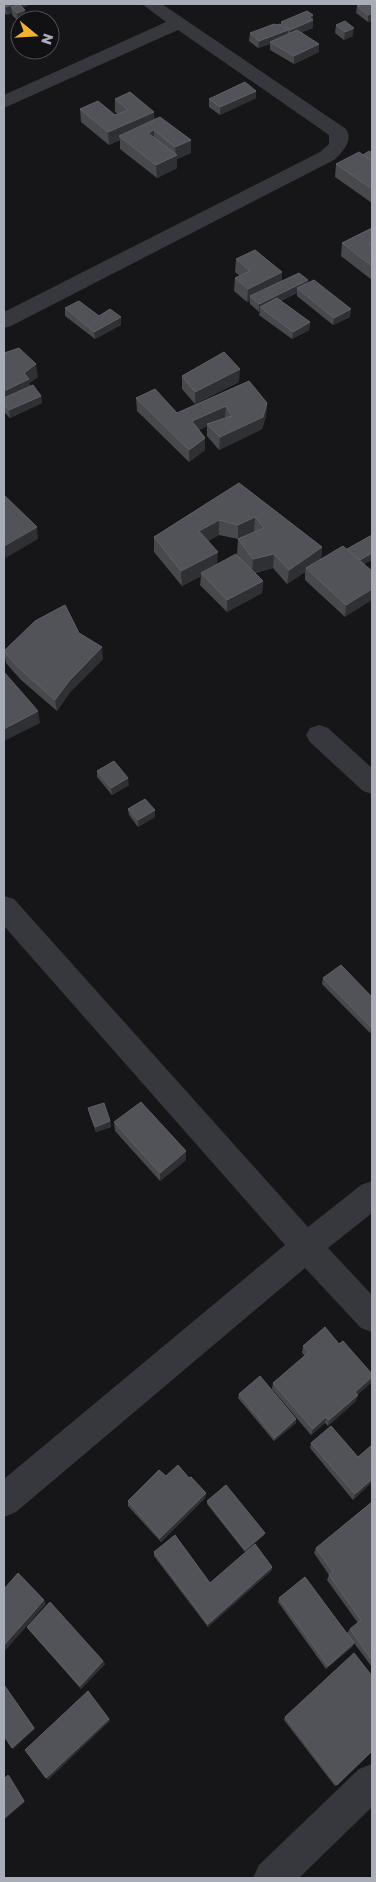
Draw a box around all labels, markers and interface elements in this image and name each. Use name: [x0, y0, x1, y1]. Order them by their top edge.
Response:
north arrow: [10, 10, 60, 60]
text: N: [38, 31, 58, 47]

